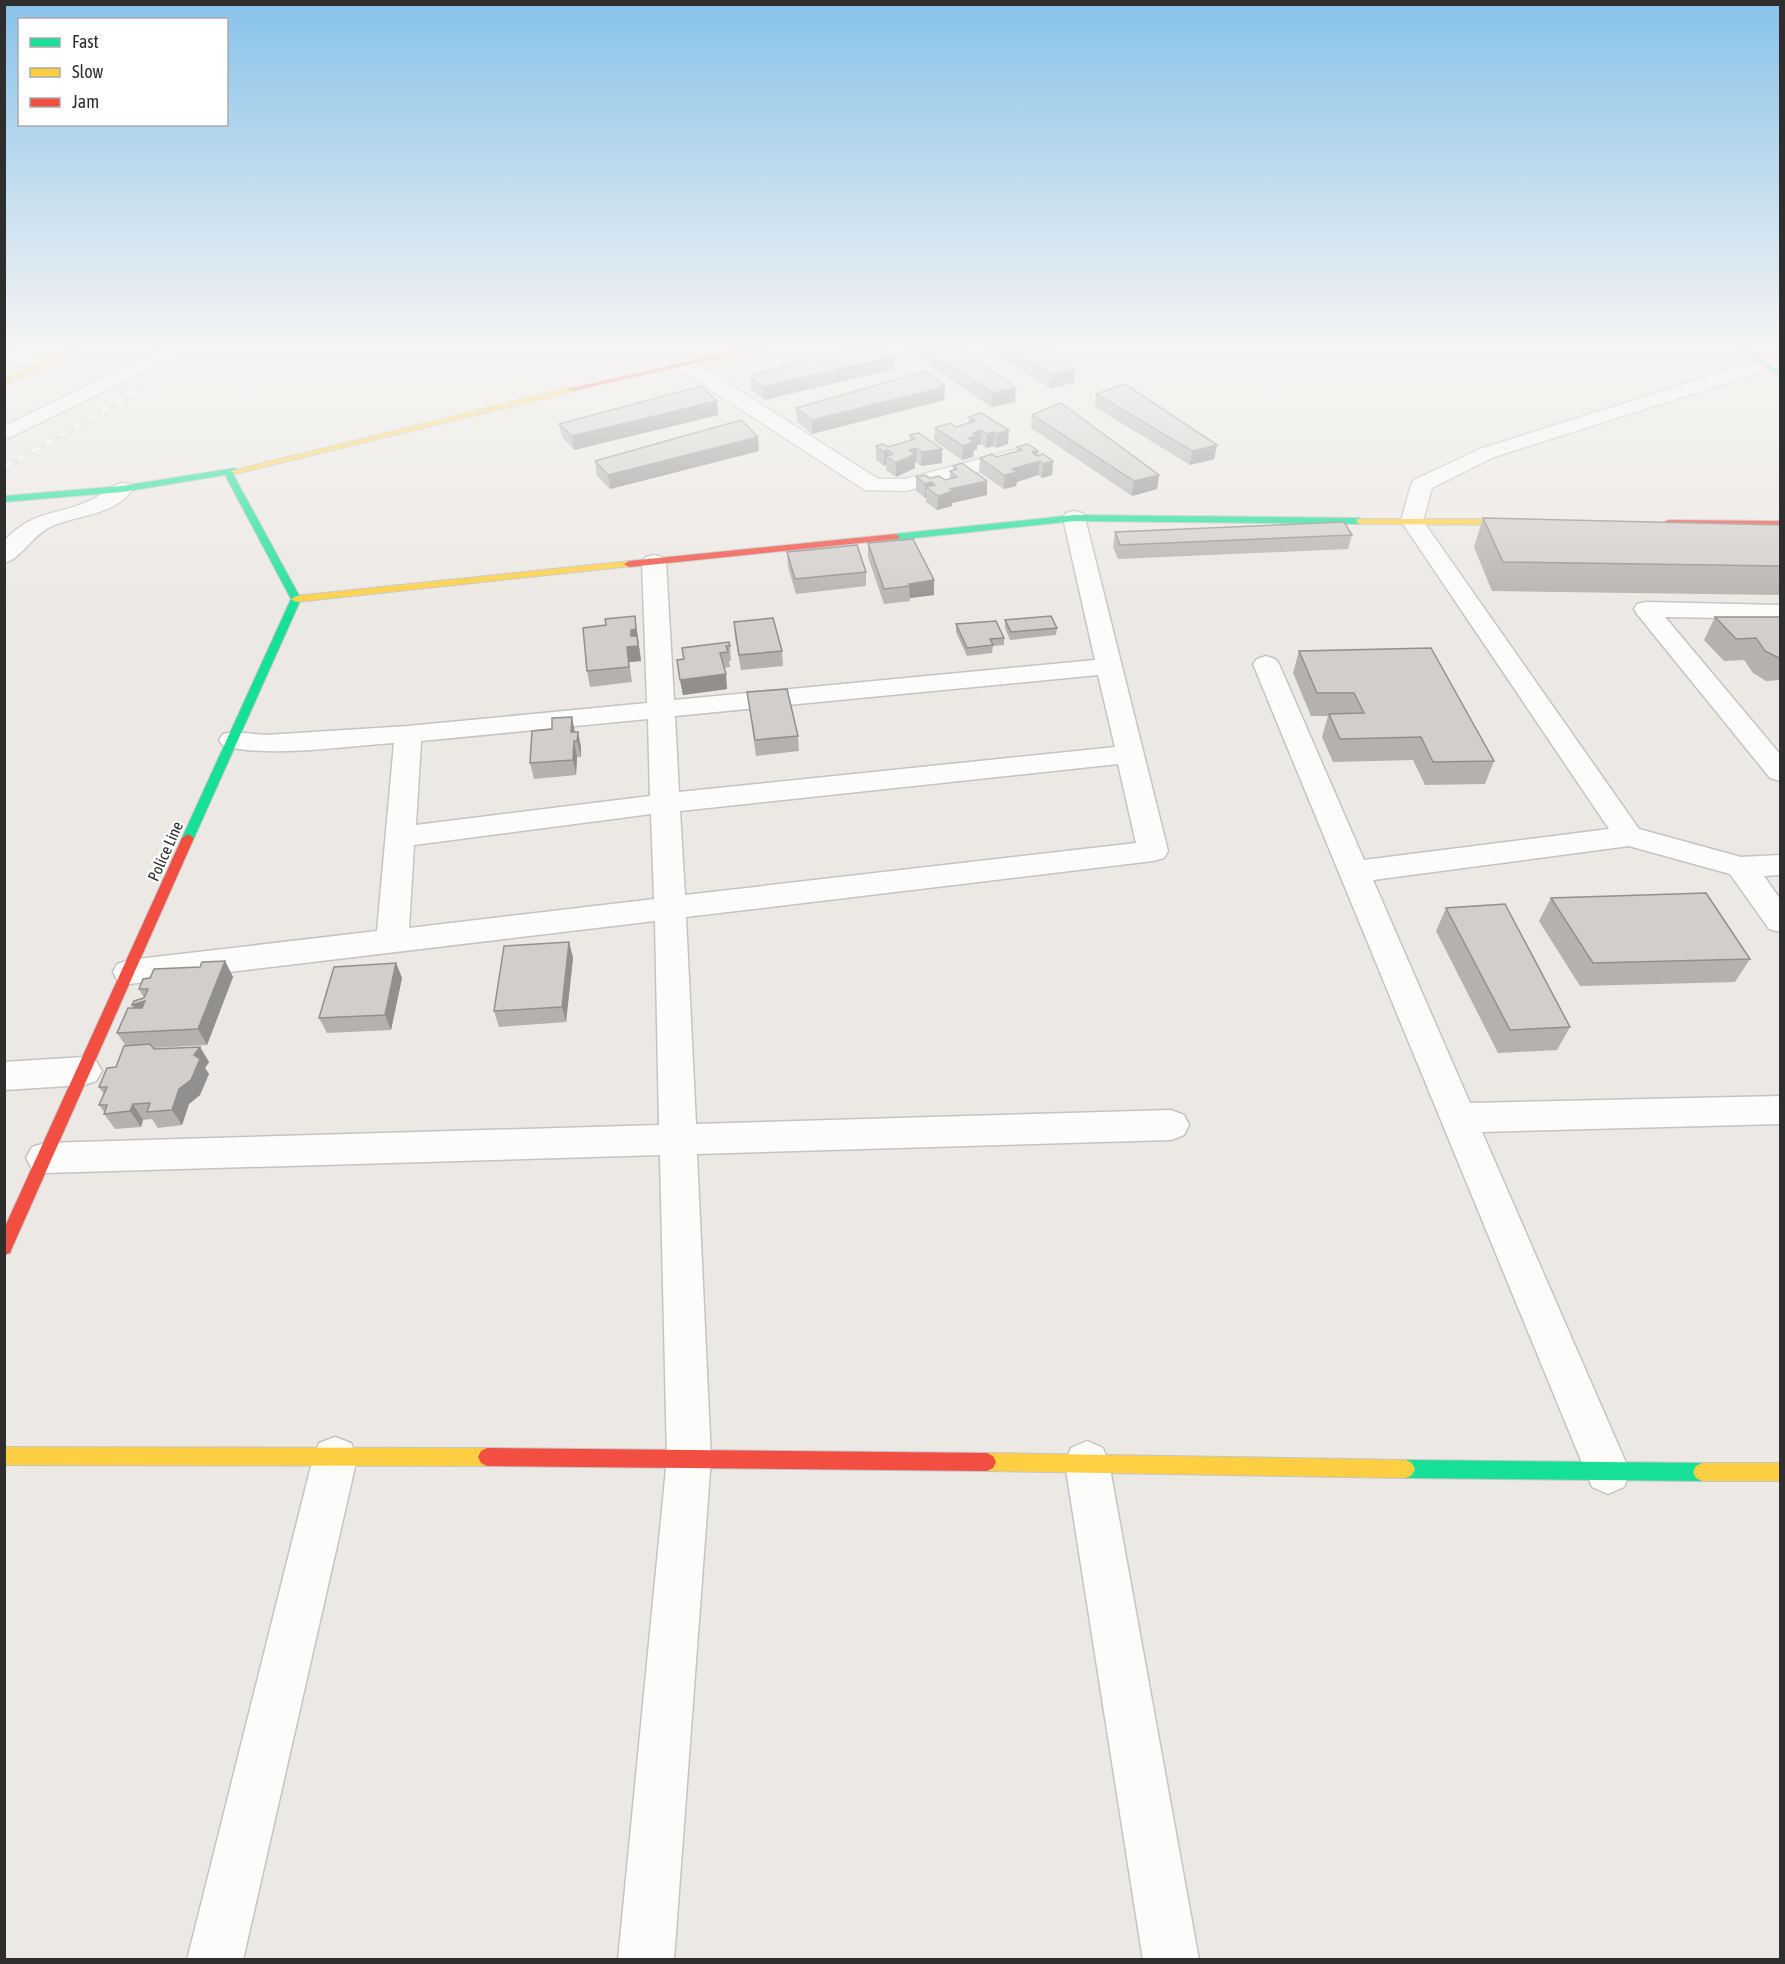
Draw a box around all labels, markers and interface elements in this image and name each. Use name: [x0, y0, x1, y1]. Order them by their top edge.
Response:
legend: [18, 18, 228, 126]
text: Fast: [72, 31, 99, 52]
text: Slow: [72, 61, 103, 82]
text: Jam: [72, 91, 99, 112]
street label: Police Line: [144, 818, 186, 884]

